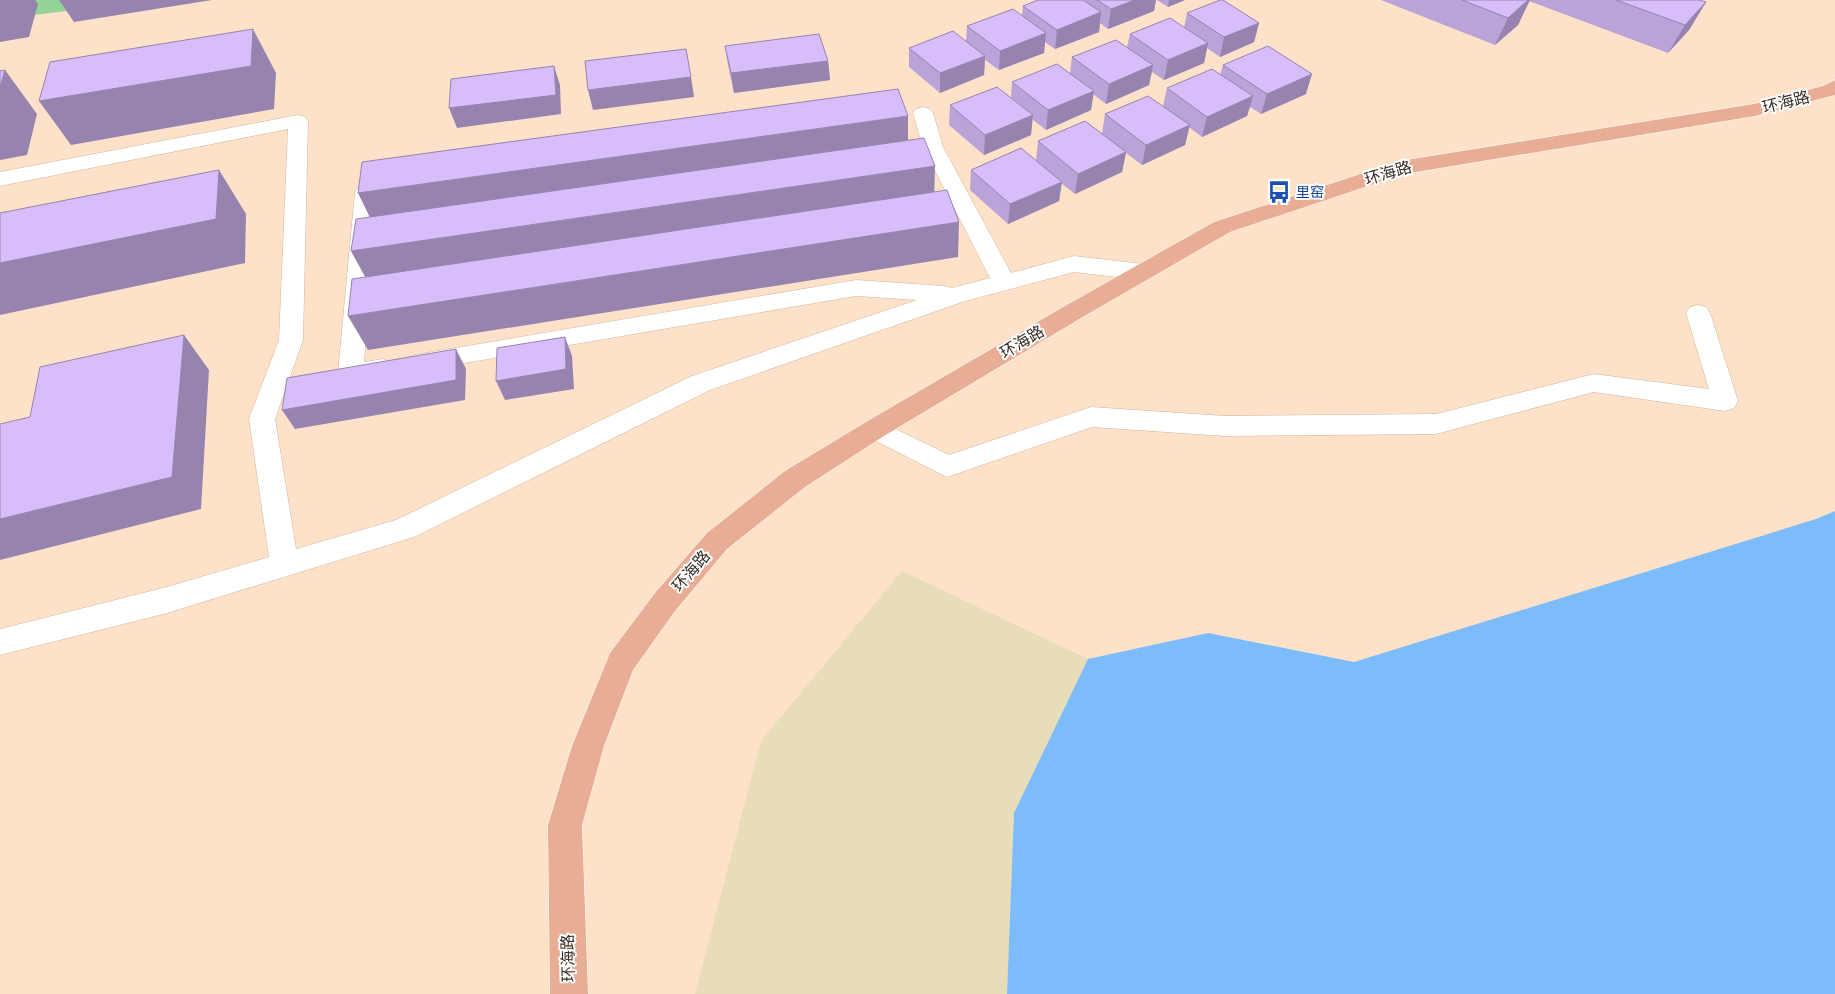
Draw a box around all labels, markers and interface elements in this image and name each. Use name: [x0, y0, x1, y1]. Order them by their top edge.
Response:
street label: 环海路: [1760, 87, 1812, 117]
street label: 环海路: [1362, 157, 1414, 189]
bus stop icon: 里窑: [1266, 179, 1292, 205]
place label: 里窑: [1296, 184, 1324, 200]
street label: 环海路: [997, 321, 1047, 363]
street label: 环海路: [668, 547, 714, 595]
street label: 环海路: [558, 934, 578, 982]

